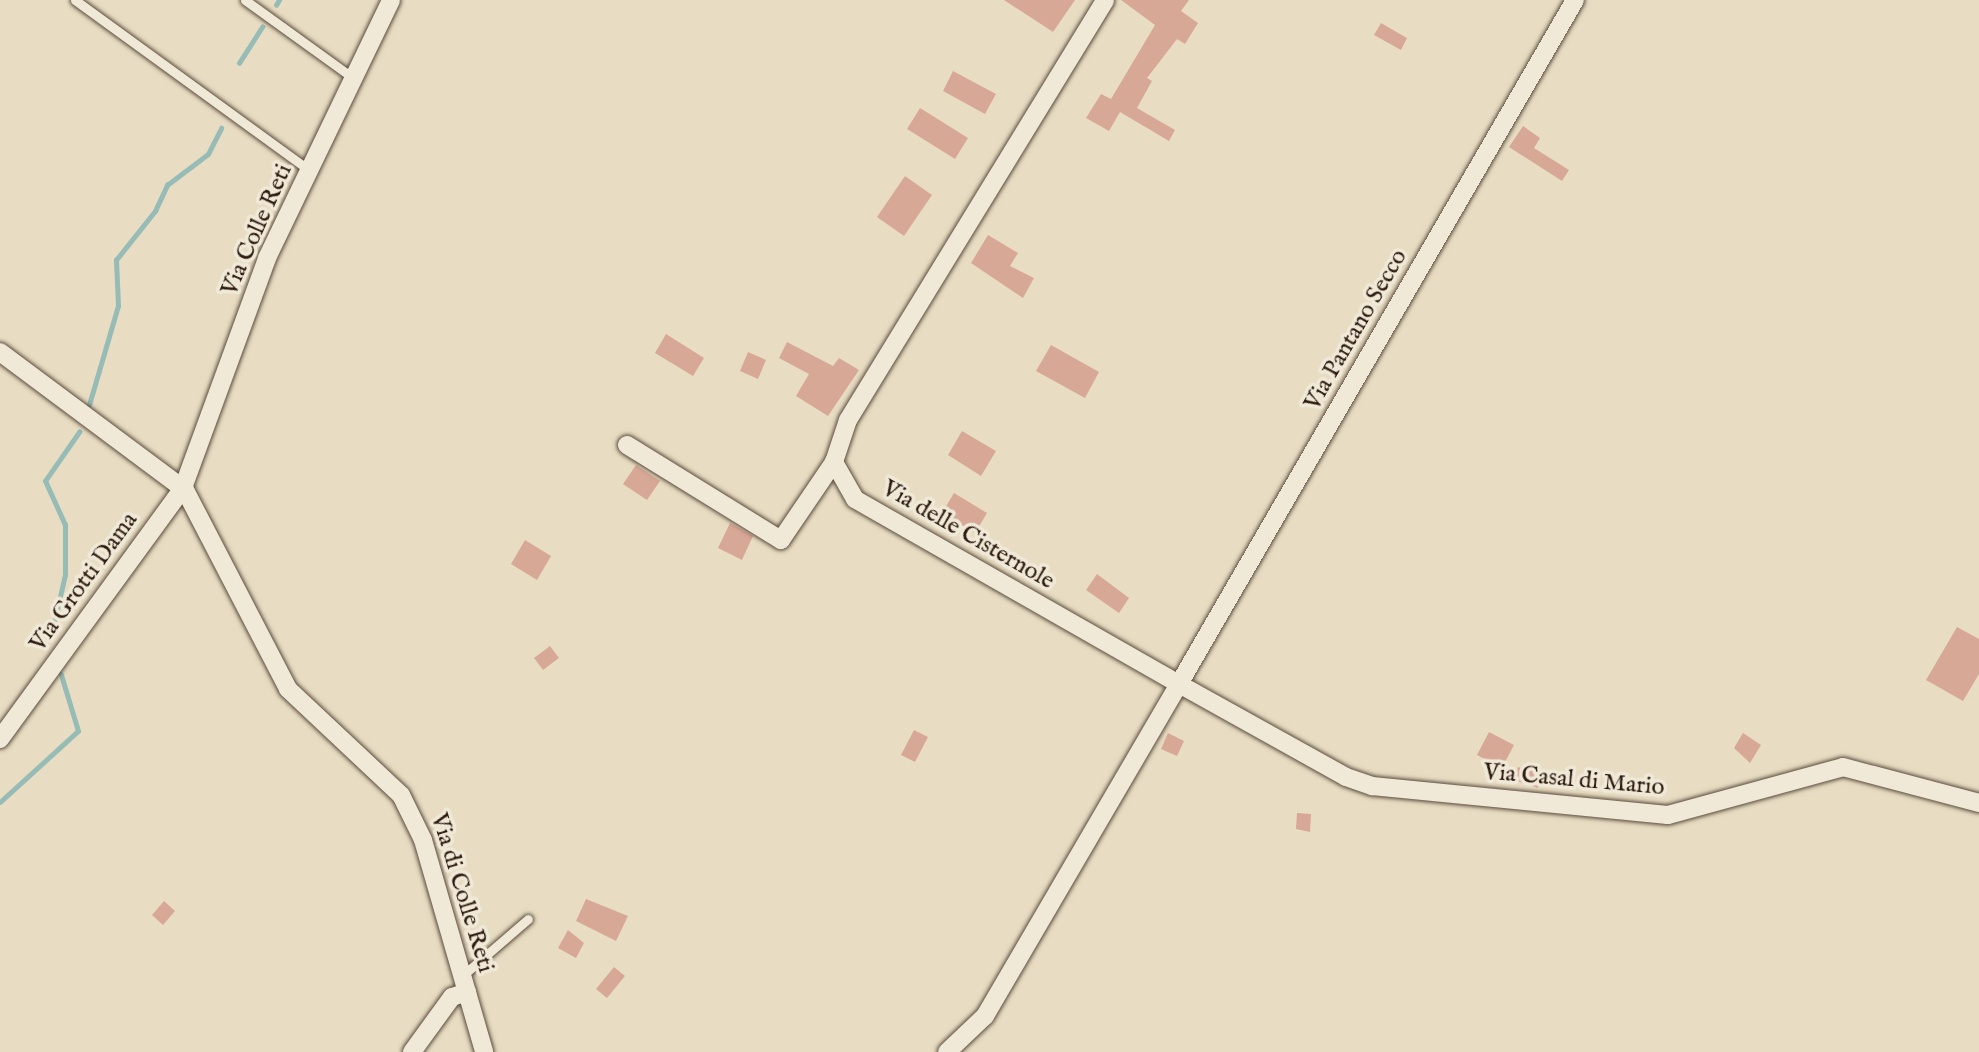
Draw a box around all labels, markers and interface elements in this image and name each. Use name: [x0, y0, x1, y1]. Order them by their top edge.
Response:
street label: Via Colle Reti: [215, 160, 299, 300]
street label: Via Pantano Secco: [1298, 244, 1414, 416]
street label: Via delle Cisternole: [877, 474, 1059, 596]
street label: Via Grotti Dama: [24, 507, 144, 657]
street label: Via Casal di Mario: [1482, 758, 1666, 802]
street label: Via di Colle Reti: [424, 810, 500, 976]

